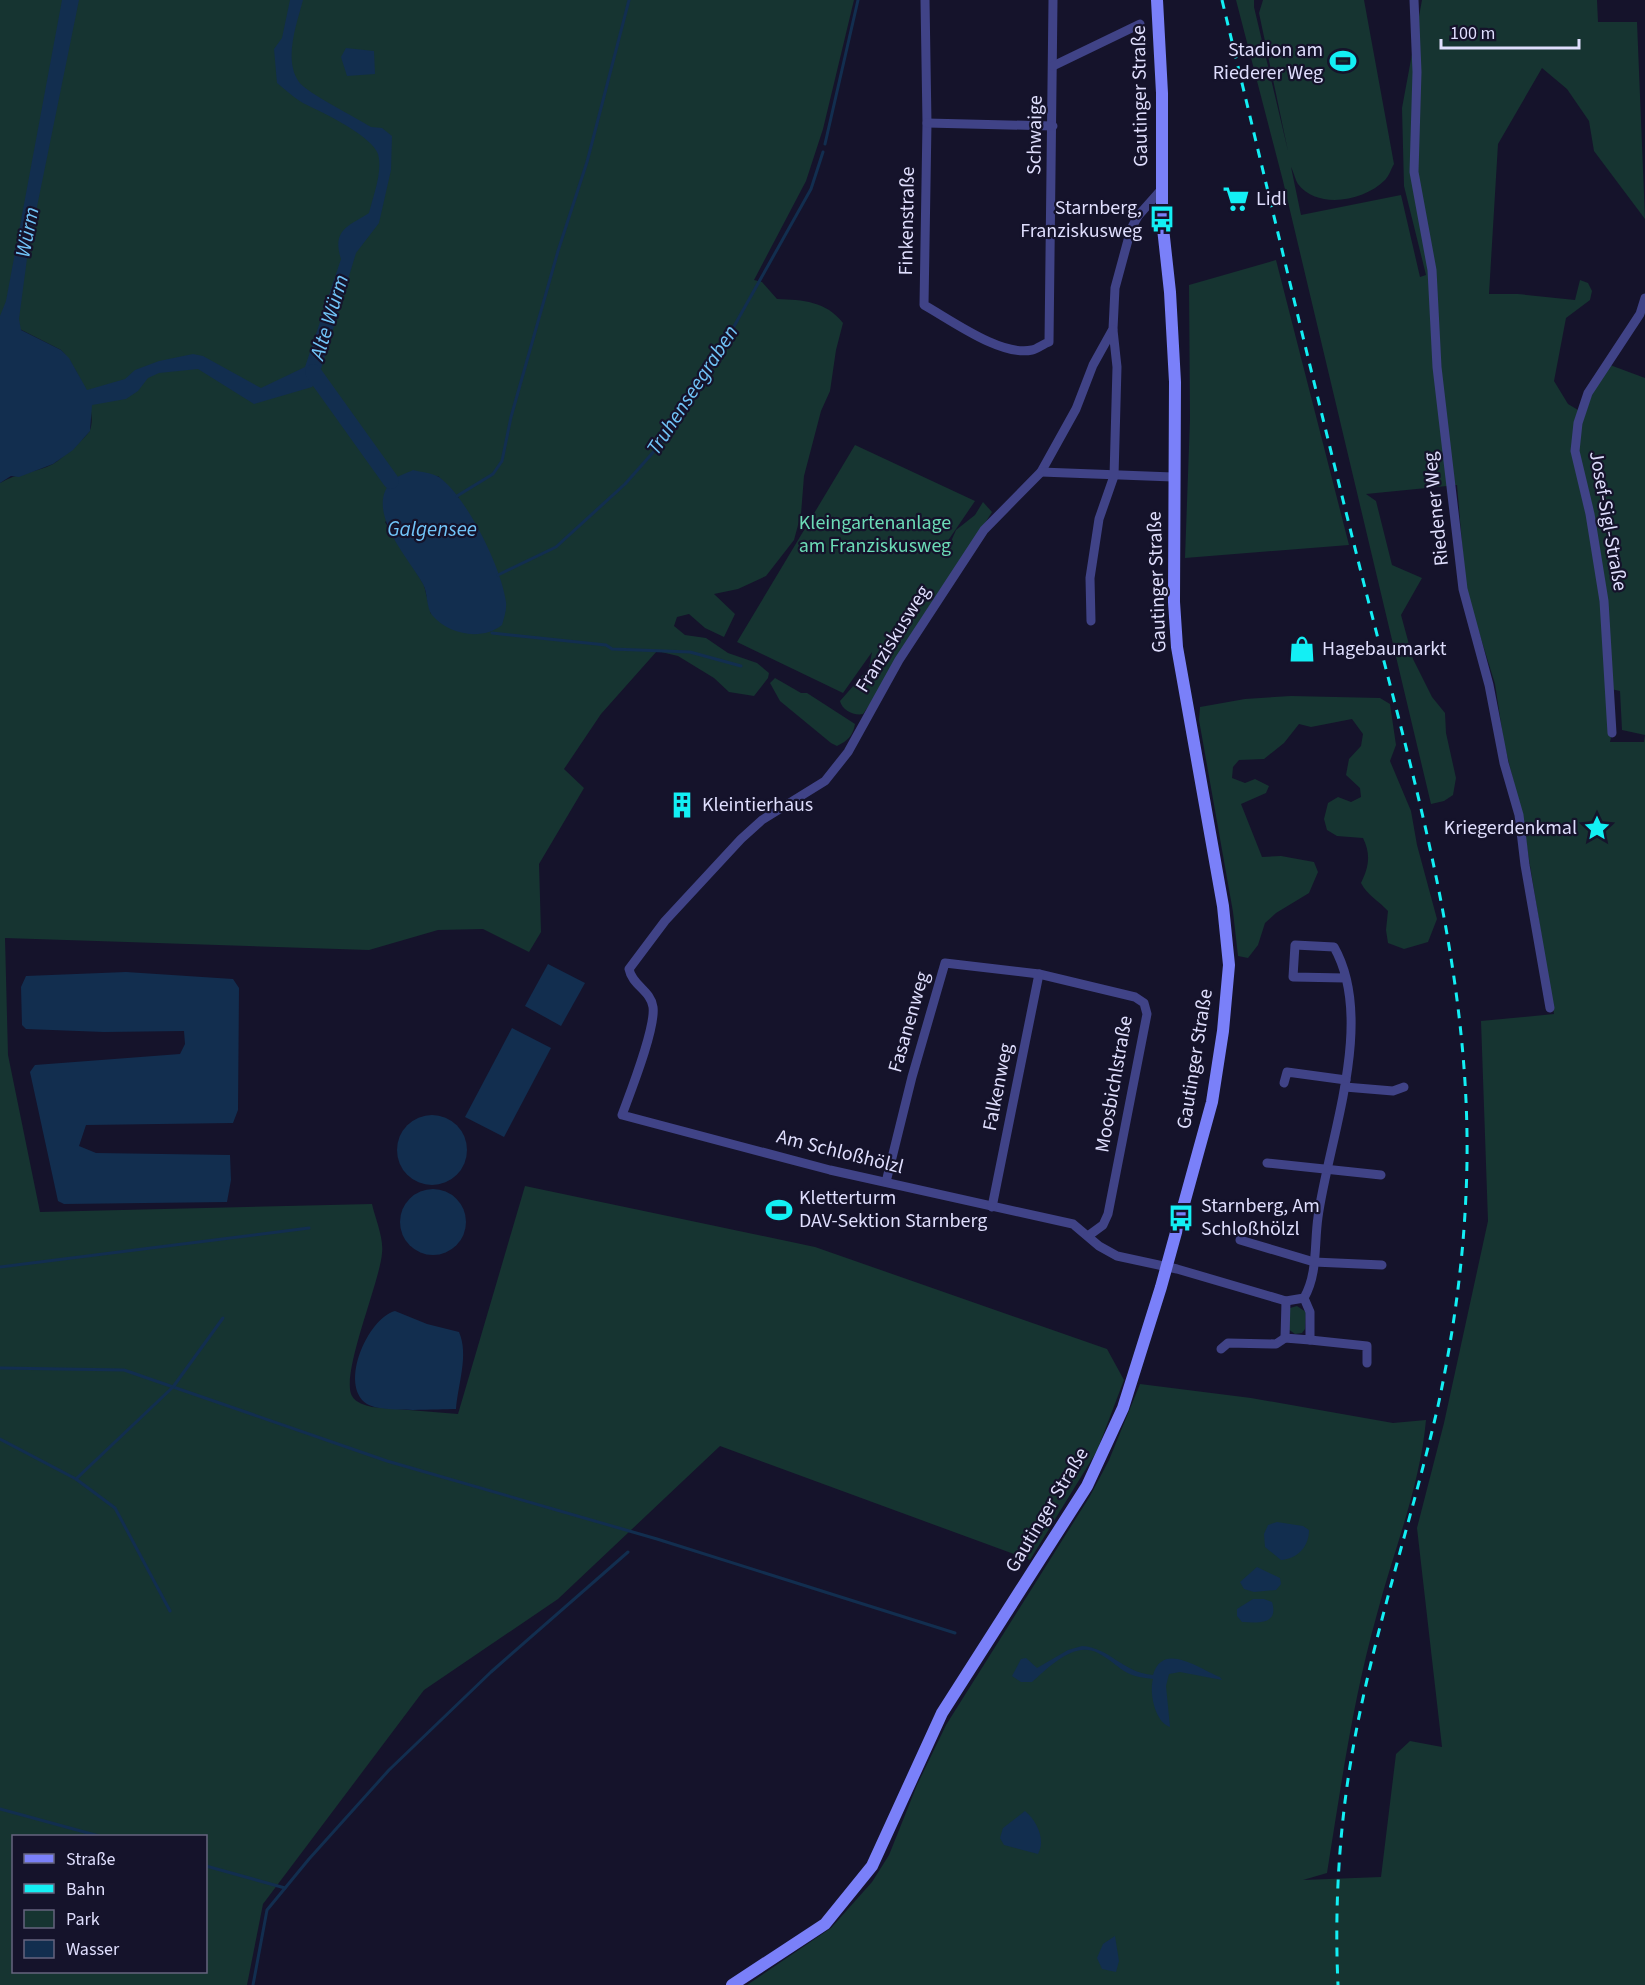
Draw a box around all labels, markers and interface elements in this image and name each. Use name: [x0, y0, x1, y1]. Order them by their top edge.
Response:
scale bar: [1441, 12, 1579, 50]
text: 100 m: [1450, 21, 1495, 46]
street label: Gautinger Straße: [1125, 25, 1155, 167]
place label: Stadion am Riederer Weg: [1213, 36, 1323, 87]
sports icon: Stadion am Riederer Weg: [1328, 46, 1358, 76]
street label: Schwaige: [1020, 95, 1050, 175]
street label: Finkenstraße: [892, 166, 922, 276]
supermarket icon: Lidl: [1221, 184, 1251, 214]
place label: Lidl: [1256, 185, 1287, 213]
place label: Starnberg, Franziskusweg: [1020, 194, 1142, 245]
water label: Würm: [7, 204, 47, 260]
bus stop icon: Starnberg, Franziskusweg: [1147, 204, 1177, 234]
water label: Alte Würm: [301, 271, 356, 365]
water label: Truhenseegraben: [639, 319, 745, 461]
street label: Josef-Sigl-Straße: [1582, 449, 1634, 593]
street label: Riedener Weg: [1416, 451, 1456, 567]
park label: Kleingartenanlage am Franziskusweg: [799, 509, 951, 560]
street label: Gautinger Straße: [1141, 511, 1173, 653]
water label: Galgensee: [387, 514, 477, 544]
street label: Franziskusweg: [849, 580, 937, 698]
shop icon: Hagebaumarkt: [1287, 634, 1317, 664]
place label: Hagebaumarkt: [1322, 635, 1447, 663]
building icon: Kleintierhaus: [667, 790, 697, 820]
place label: Kleintierhaus: [702, 791, 813, 819]
place icon: Kriegerdenkmal: [1582, 813, 1612, 843]
place label: Kriegerdenkmal: [1444, 814, 1577, 842]
street label: Fasanenweg: [881, 968, 937, 1076]
street label: Gautinger Straße: [1170, 987, 1220, 1131]
street label: Moosbichlstraße: [1088, 1013, 1140, 1155]
street label: Falkenweg: [976, 1041, 1020, 1133]
street label: Am Schloßhölzl: [774, 1123, 906, 1181]
place label: Kletterturm DAV-Sektion Starnberg: [799, 1184, 987, 1235]
place label: Starnberg, Am Schloßhölzl: [1201, 1192, 1320, 1243]
sports icon: Kletterturm DAV-Sektion Starnberg: [764, 1195, 794, 1225]
bus stop icon: Starnberg, Am Schloßhölzl: [1166, 1203, 1196, 1233]
street label: Gautinger Straße: [999, 1442, 1095, 1578]
legend: [12, 1835, 207, 1973]
text: Straße: [66, 1847, 116, 1872]
text: Bahn: [66, 1877, 105, 1902]
text: Park: [66, 1907, 100, 1932]
text: Wasser: [66, 1937, 120, 1962]

